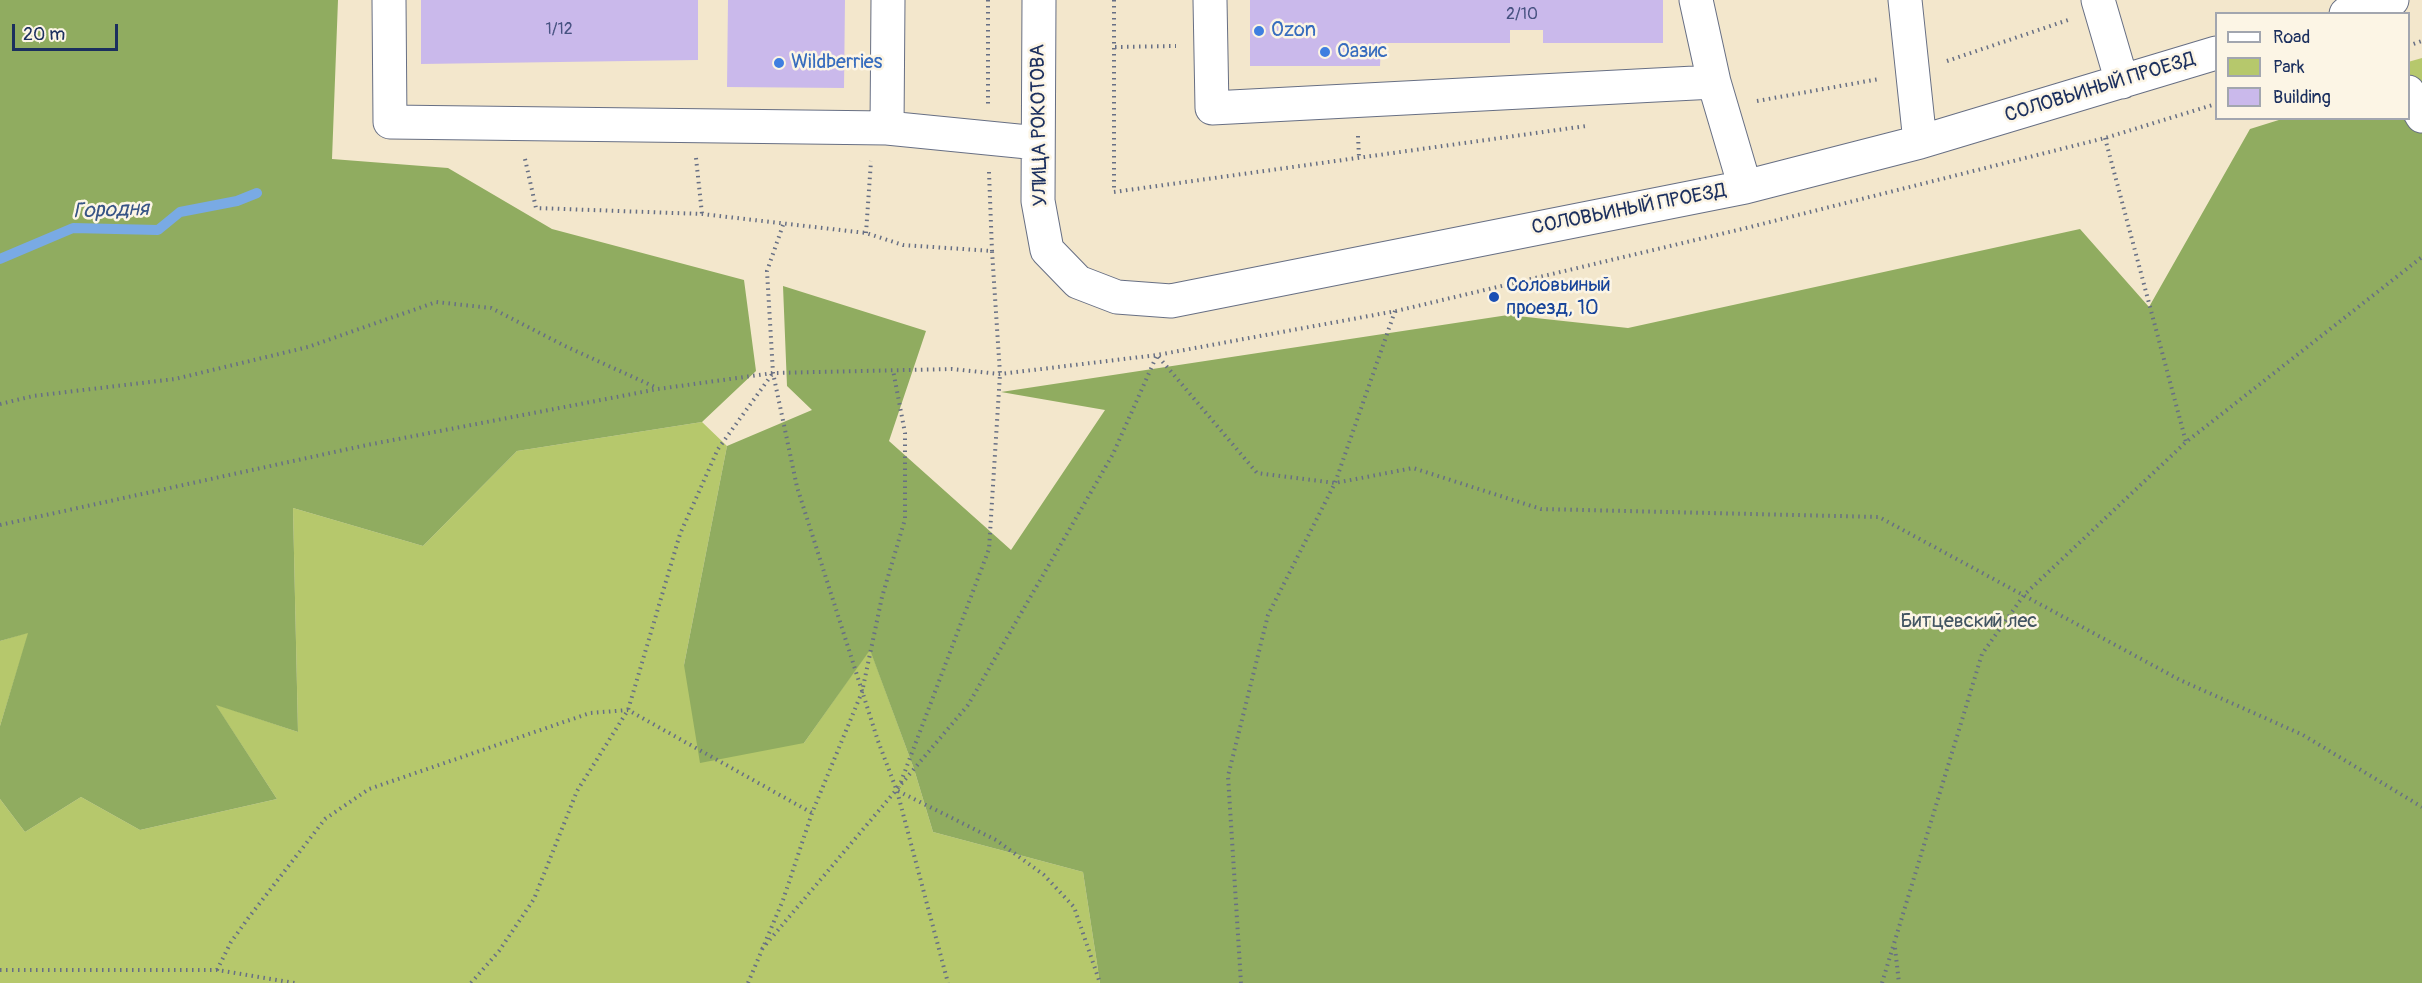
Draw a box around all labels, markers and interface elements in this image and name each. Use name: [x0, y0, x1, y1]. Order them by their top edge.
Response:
house number: 2/10: [1506, 5, 1538, 25]
scale bar: [15, 12, 122, 50]
legend: [2215, 12, 2410, 120]
place label: Ozon: [1271, 19, 1316, 43]
house number: 1/12: [545, 20, 573, 40]
text: 20 m: [23, 23, 65, 46]
marker: Ozon: [1252, 24, 1266, 38]
text: Road: [2273, 26, 2310, 49]
place label: Оазис: [1337, 40, 1388, 64]
street label: УЛИЦА РОКОТОВА: [1027, 44, 1053, 206]
marker: Оазис: [1318, 45, 1332, 59]
street label: СОЛОВЬИНЫЙ ПРОЕЗД: [2002, 48, 2198, 128]
place label: Wildberries: [791, 51, 883, 75]
marker: Wildberries: [772, 56, 786, 70]
text: Park: [2273, 56, 2305, 79]
text: Building: [2273, 86, 2331, 109]
street label: СОЛОВЬИНЫЙ ПРОЕЗД: [1530, 179, 1728, 241]
water label: Городня: [73, 197, 149, 225]
place label: Соловьиный проезд, 10: [1506, 274, 1611, 321]
marker: Соловьиный проезд, 10: [1487, 290, 1501, 304]
park label: Битцевский лес: [1900, 610, 2038, 634]

